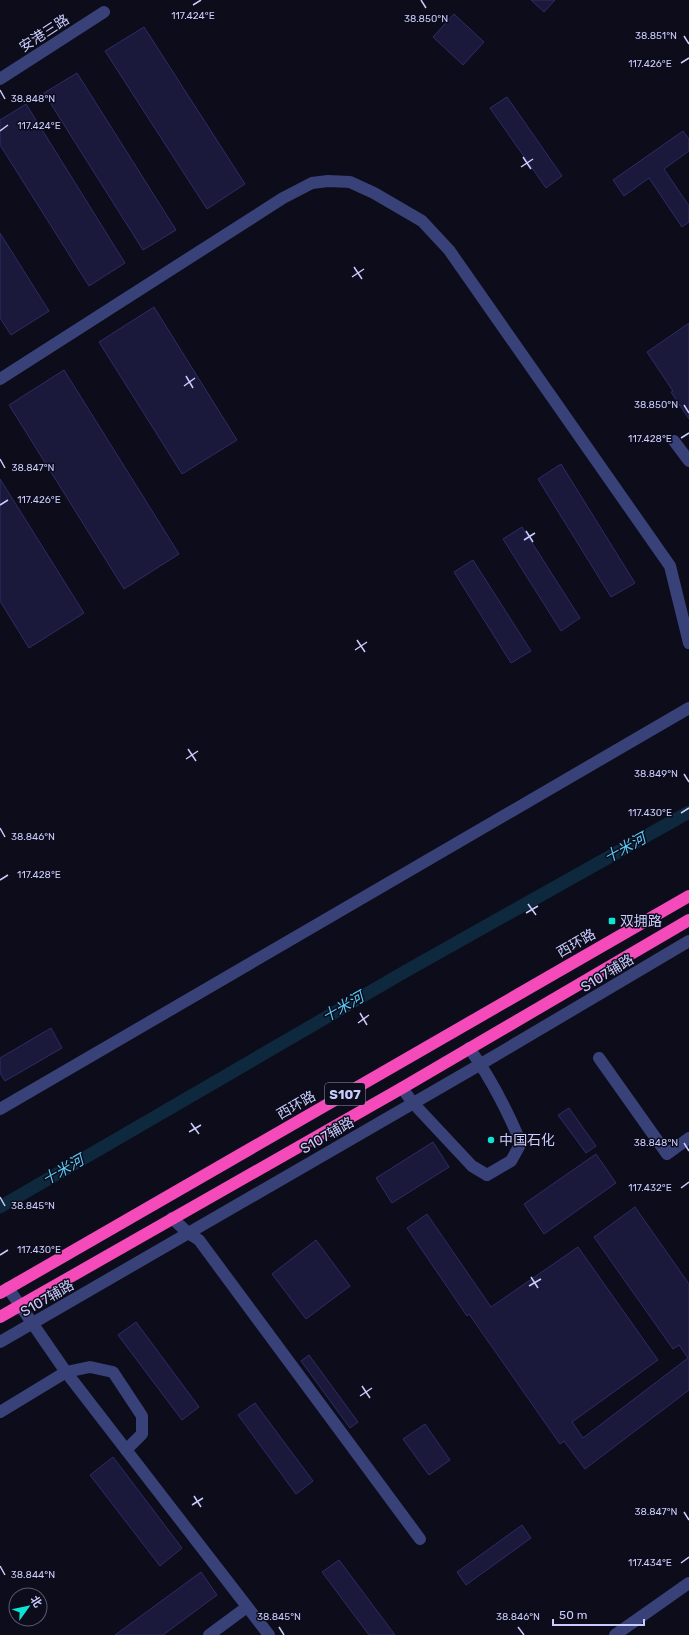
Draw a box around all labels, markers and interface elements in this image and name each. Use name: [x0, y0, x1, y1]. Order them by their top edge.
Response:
text: 117.424°E: [171, 10, 215, 22]
street label: 安港三路: [16, 11, 72, 56]
text: 38.850°N: [404, 13, 448, 25]
text: 38.851°N: [635, 30, 677, 42]
text: 117.426°E: [628, 58, 672, 70]
text: 38.848°N: [11, 93, 55, 105]
text: 117.424°E: [17, 120, 61, 132]
text: 38.850°N: [634, 399, 678, 411]
text: 117.428°E: [628, 433, 672, 445]
text: 38.847°N: [11, 462, 55, 474]
text: 117.426°E: [17, 494, 61, 506]
text: 38.849°N: [634, 768, 678, 780]
text: 117.430°E: [628, 807, 672, 819]
water label: 十米河: [601, 828, 652, 867]
text: 38.846°N: [11, 831, 55, 843]
text: 117.428°E: [17, 869, 61, 881]
place label: 双拥路: [620, 913, 662, 930]
marker: 双拥路: [607, 916, 617, 926]
street label: 西环路: [554, 926, 599, 961]
street label: S107辅路: [578, 951, 637, 996]
water label: 十米河: [319, 986, 370, 1026]
road number: S107: [325, 1083, 365, 1105]
street label: 西环路: [274, 1088, 319, 1123]
street label: S107辅路: [298, 1113, 357, 1157]
place label: 中国石化: [499, 1132, 555, 1149]
marker: 中国石化: [486, 1135, 496, 1145]
text: 38.848°N: [634, 1137, 678, 1149]
water label: 十米河: [39, 1149, 90, 1189]
text: 117.432°E: [628, 1182, 672, 1194]
text: 38.845°N: [11, 1200, 55, 1212]
text: 117.430°E: [17, 1244, 61, 1256]
street label: S107辅路: [18, 1276, 77, 1320]
text: 38.847°N: [634, 1506, 678, 1518]
text: 117.434°E: [628, 1557, 672, 1569]
text: 38.844°N: [11, 1569, 55, 1581]
north arrow: [8, 1587, 48, 1627]
text: 北: [28, 1594, 44, 1610]
scale bar: [553, 1601, 644, 1627]
text: 50 m: [559, 1608, 587, 1622]
text: 38.845°N: [257, 1611, 301, 1623]
text: 38.846°N: [496, 1611, 540, 1623]

